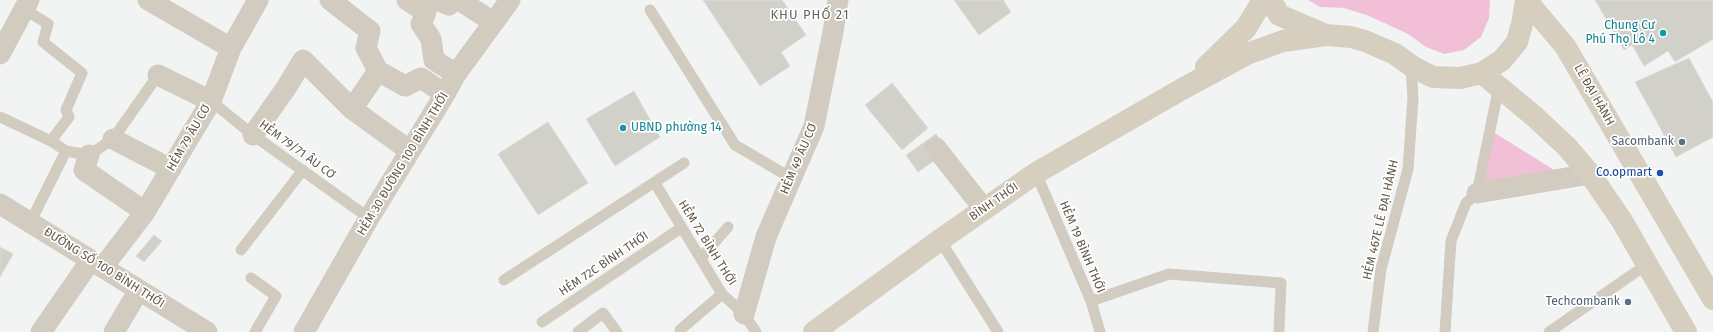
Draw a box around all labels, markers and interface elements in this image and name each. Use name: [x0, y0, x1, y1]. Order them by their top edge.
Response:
district label: KHU PHỐ 21: [770, 7, 850, 23]
place label: Chung Cư Phú Thọ Lô 4: [1585, 19, 1655, 47]
marker: Chung Cư Phú Thọ Lô 4: [1658, 28, 1668, 38]
street label: LÊ ĐẠI HÀNH: [1571, 62, 1617, 128]
street label: HẺM 30 ĐƯỜNG 100 BÌNH THỚI: [354, 90, 452, 238]
street label: HẺM 79 ÂU CƠ: [164, 102, 214, 174]
street label: HẺM 79/71 ÂU CƠ: [256, 118, 338, 182]
place label: UBND phường 14: [631, 121, 722, 135]
street label: HẺM 49 ÂU CƠ: [778, 121, 820, 197]
marker: UBND phường 14: [618, 123, 628, 133]
place label: Sacombank: [1611, 135, 1674, 149]
marker: Sacombank: [1677, 137, 1687, 147]
street label: HẺM 467E LÊ ĐẠI HÀNH: [1360, 159, 1402, 281]
place label: Co.opmart: [1596, 166, 1652, 180]
marker: Co.opmart: [1655, 168, 1665, 178]
street label: BÌNH THỚI: [967, 180, 1021, 224]
street label: HẺM 72 BÌNH THỚI: [675, 198, 739, 288]
street label: HẺM 19 BÌNH THỚI: [1056, 199, 1108, 295]
street label: ĐƯỜNG SỐ 100 BÌNH THỚI: [41, 225, 167, 311]
street label: HẺM 72C BÌNH THỚI: [557, 229, 651, 299]
place label: Techcombank: [1546, 295, 1620, 309]
marker: Techcombank: [1623, 297, 1633, 307]

